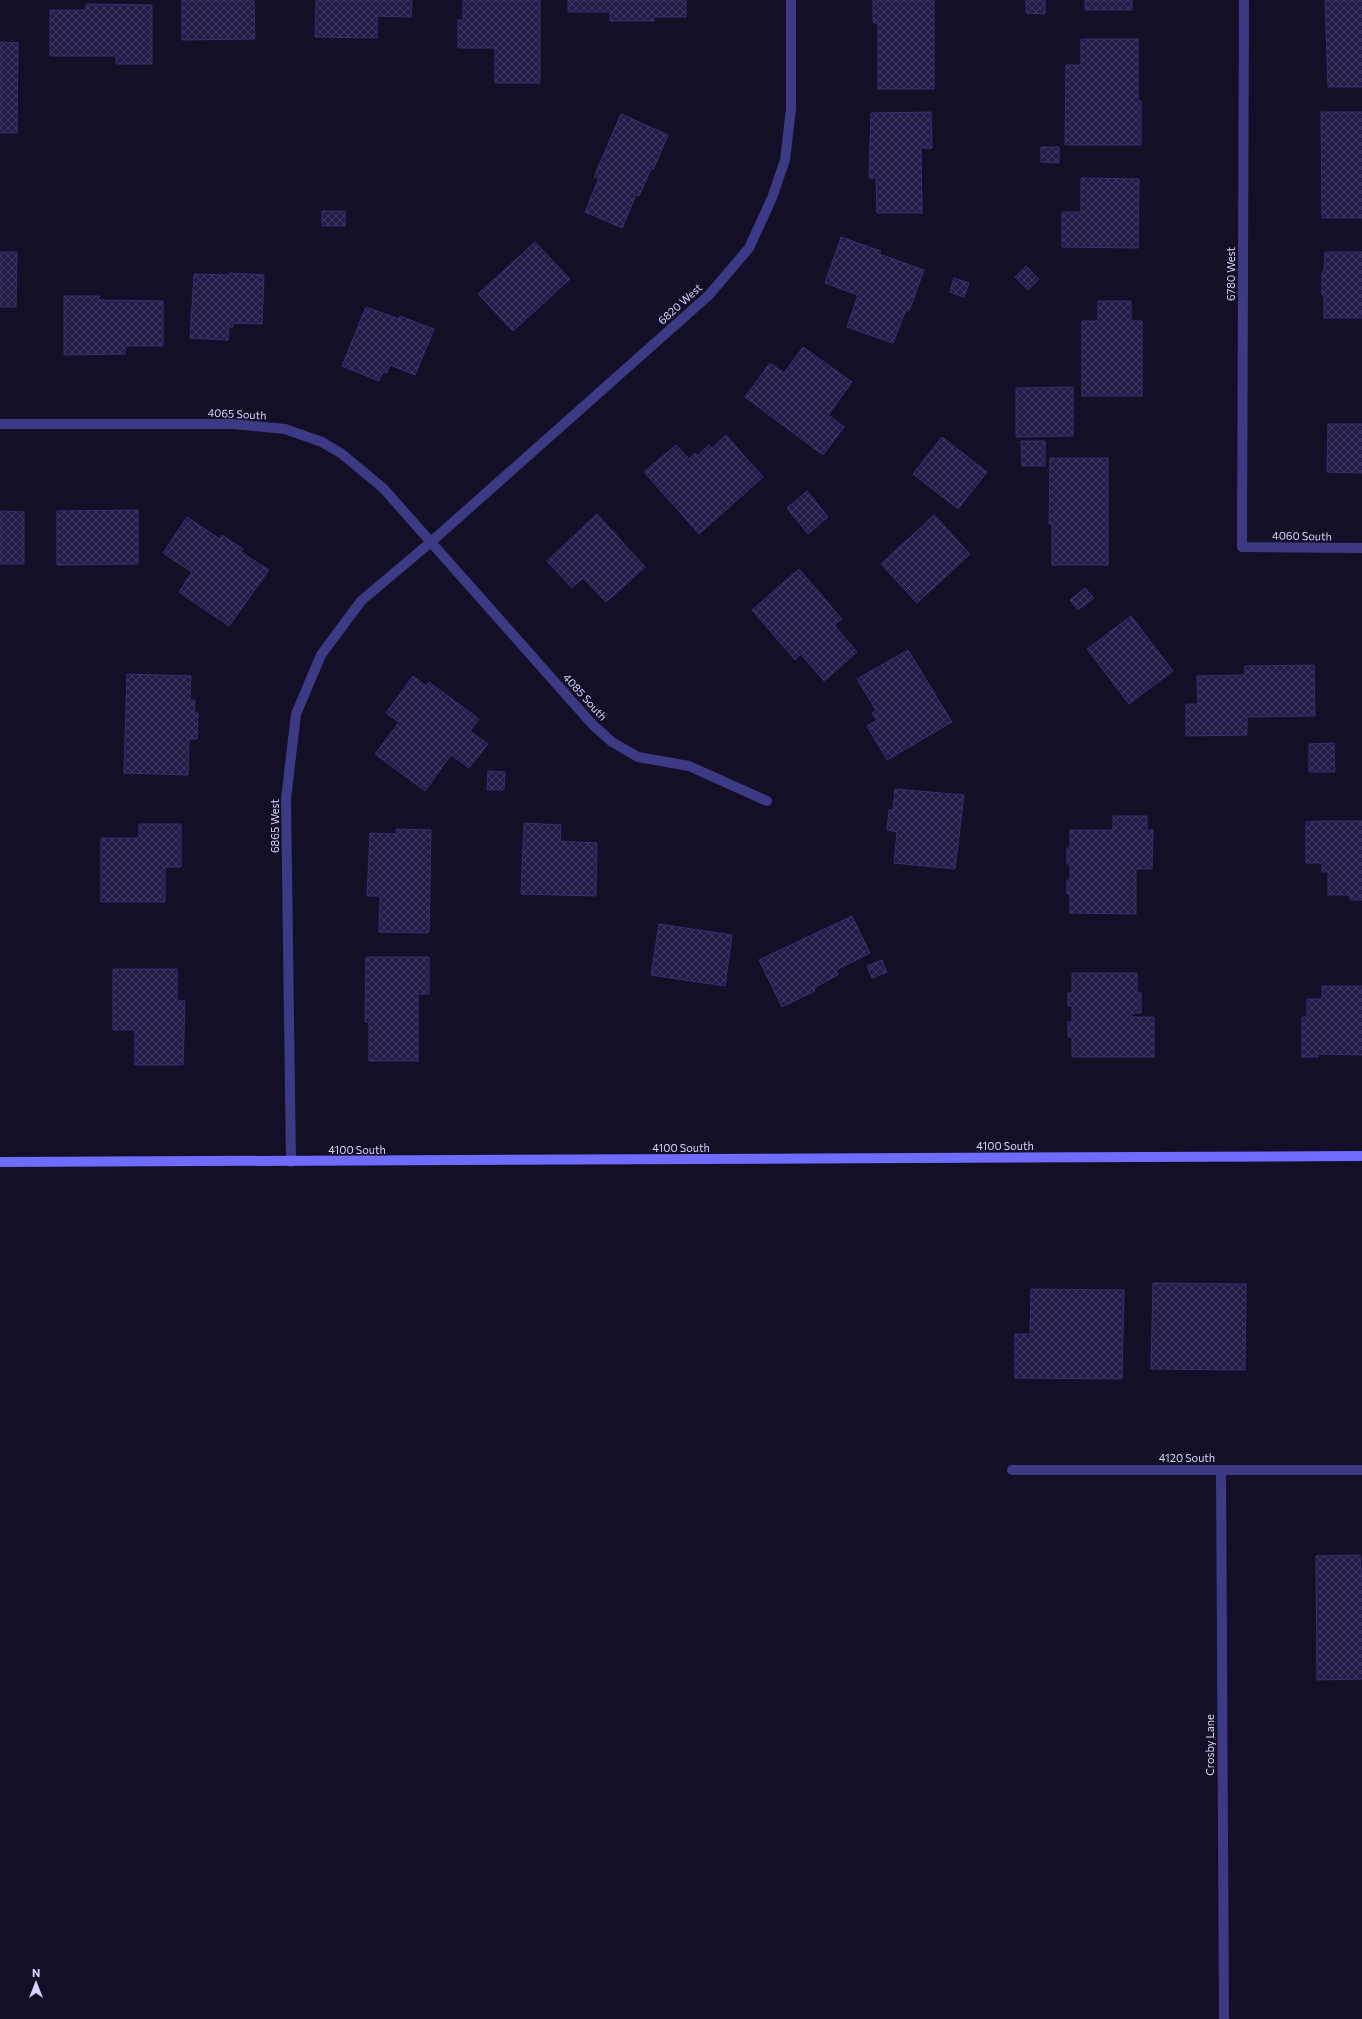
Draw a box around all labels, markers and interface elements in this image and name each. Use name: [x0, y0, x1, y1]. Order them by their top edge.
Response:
street label: 6780 West: [1224, 246, 1237, 301]
street label: 6820 West: [655, 280, 705, 327]
street label: 4065 South: [207, 405, 267, 422]
street label: 4060 South: [1272, 528, 1332, 543]
street label: 4085 South: [561, 670, 610, 723]
street label: 6865 West: [268, 798, 281, 853]
street label: 4100 South: [976, 1139, 1034, 1152]
street label: 4100 South: [652, 1141, 710, 1154]
street label: 4100 South: [328, 1143, 386, 1156]
street label: 4120 South: [1159, 1451, 1215, 1464]
street label: Crosby Lane: [1203, 1714, 1216, 1776]
north arrow: [16, 1963, 56, 2003]
text: N: [32, 1966, 40, 1979]

